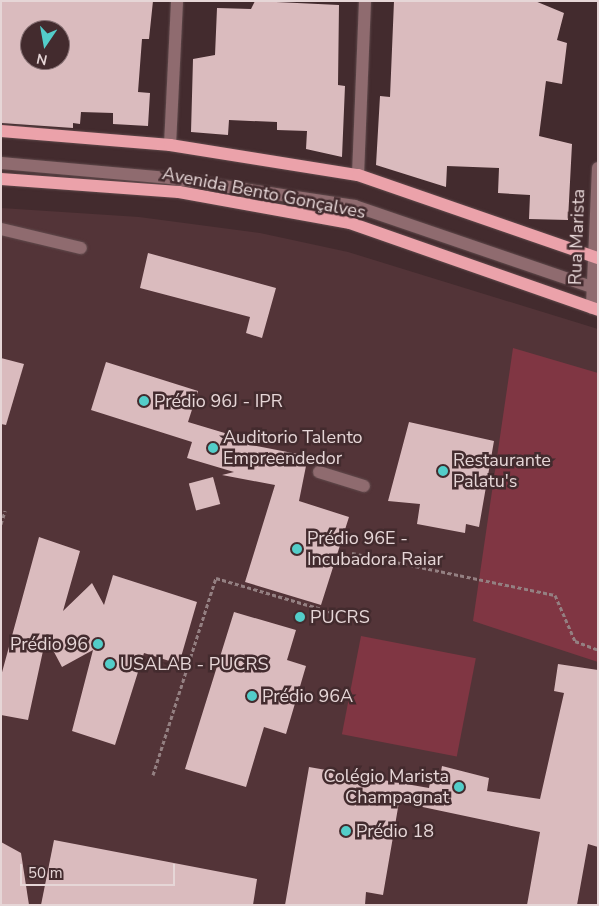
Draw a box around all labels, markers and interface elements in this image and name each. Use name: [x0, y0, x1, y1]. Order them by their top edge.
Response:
north arrow: [20, 20, 70, 70]
text: N: [35, 49, 49, 70]
street label: Avenida Bento Gonçalves: [160, 163, 368, 223]
street label: Rua Marista: [565, 189, 589, 285]
place label: Prédio 96J - IPR: [154, 390, 283, 412]
marker: Prédio 96J - IPR: [138, 395, 150, 407]
place label: Auditorio Talento Empreendedor: [223, 427, 363, 469]
marker: Auditorio Talento Empreendedor: [207, 442, 219, 454]
place label: Restaurante Palatu's: [453, 450, 551, 492]
marker: Restaurante Palatu's: [437, 465, 449, 477]
place label: Prédio 96E - Incubadora Raiar: [307, 528, 443, 570]
marker: Prédio 96E - Incubadora Raiar: [291, 543, 303, 555]
place label: PUCRS: [310, 606, 370, 628]
marker: PUCRS: [294, 611, 306, 623]
place label: Prédio 96: [10, 633, 88, 655]
marker: Prédio 96: [92, 638, 104, 650]
place label: USALAB - PUCRS: [120, 653, 269, 675]
marker: USALAB - PUCRS: [104, 658, 116, 670]
place label: Prédio 96A: [262, 685, 353, 707]
marker: Prédio 96A: [246, 690, 258, 702]
place label: Colégio Marista Champagnat: [323, 766, 449, 809]
marker: Colégio Marista Champagnat: [453, 781, 465, 793]
place label: Prédio 18: [356, 820, 434, 842]
marker: Prédio 18: [340, 825, 352, 837]
scale bar: [22, 854, 178, 886]
text: 50 m: [28, 863, 63, 883]

